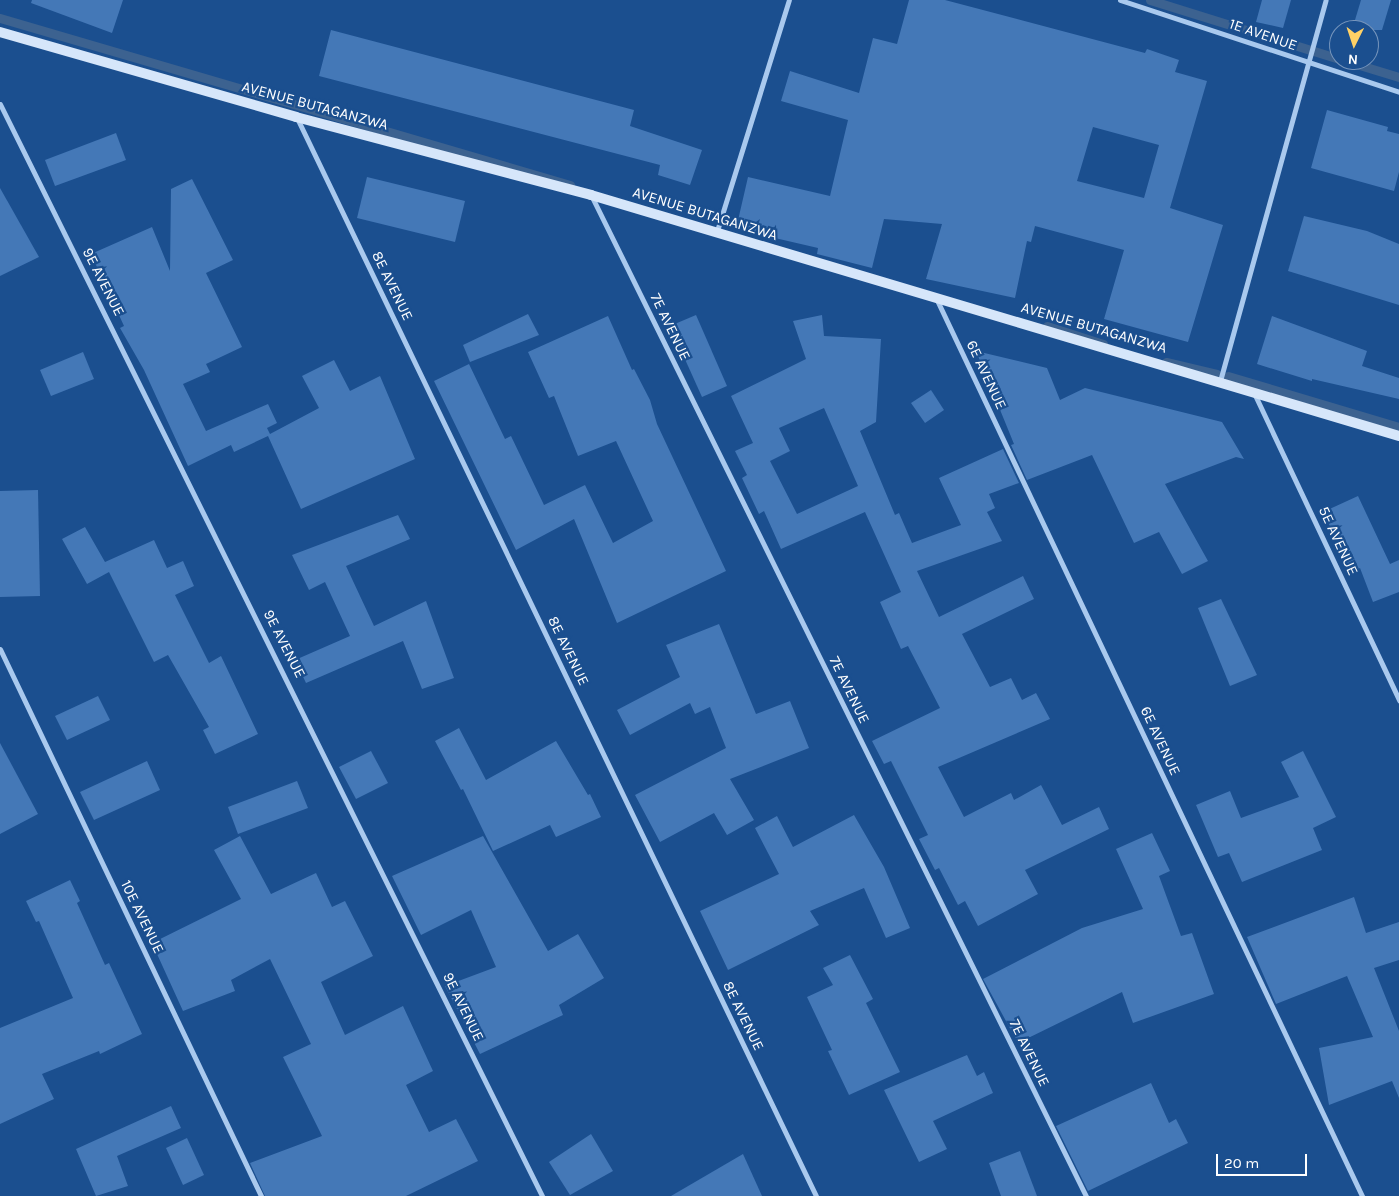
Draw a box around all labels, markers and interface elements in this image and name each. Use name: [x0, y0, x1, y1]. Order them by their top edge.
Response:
street label: 1E AVENUE: [1227, 15, 1299, 55]
north arrow: [1329, 20, 1379, 70]
text: N: [1347, 51, 1359, 68]
street label: AVENUE BUTAGANZWA: [240, 78, 390, 134]
street label: AVENUE BUTAGANZWA: [630, 183, 780, 245]
street label: 9E AVENUE: [78, 245, 128, 319]
street label: 8E AVENUE: [368, 248, 416, 324]
street label: 7E AVENUE: [646, 290, 694, 364]
street label: AVENUE BUTAGANZWA: [1019, 299, 1169, 357]
street label: 6E AVENUE: [962, 338, 1010, 412]
street label: 5E AVENUE: [1314, 504, 1362, 578]
street label: 9E AVENUE: [259, 607, 309, 681]
street label: 8E AVENUE: [544, 613, 592, 689]
street label: 7E AVENUE: [825, 653, 873, 727]
street label: 6E AVENUE: [1136, 704, 1184, 778]
street label: 10E AVENUE: [117, 877, 167, 957]
street label: 9E AVENUE: [439, 970, 487, 1044]
street label: 8E AVENUE: [719, 978, 767, 1054]
street label: 7E AVENUE: [1005, 1016, 1053, 1090]
scale bar: [1219, 1144, 1310, 1176]
text: 20 m: [1224, 1154, 1259, 1172]

